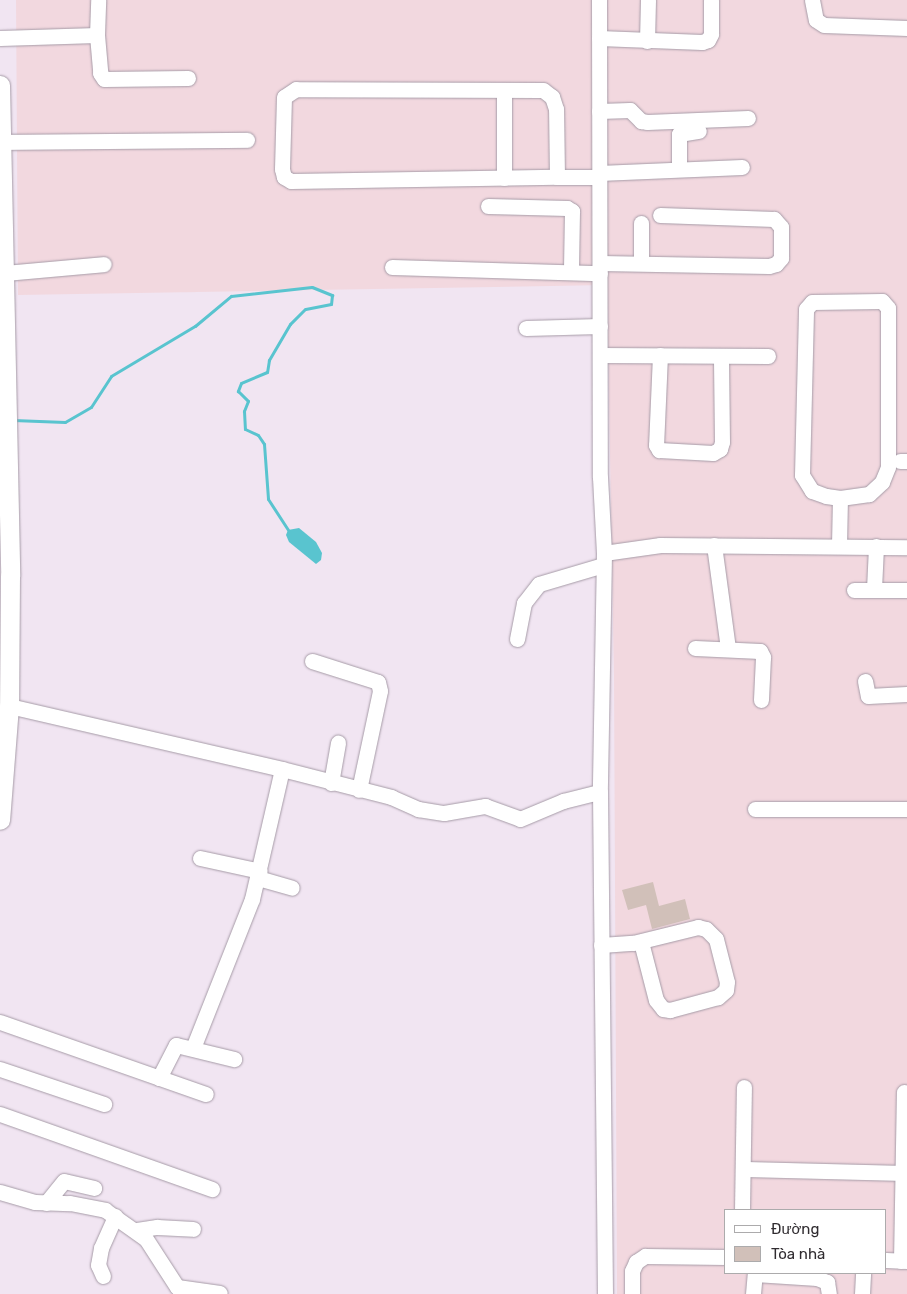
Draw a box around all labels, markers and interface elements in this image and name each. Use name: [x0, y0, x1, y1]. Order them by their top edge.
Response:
legend: [724, 1209, 887, 1274]
text: Đường: [771, 1220, 819, 1238]
text: Tòa nhà: [771, 1245, 825, 1263]

